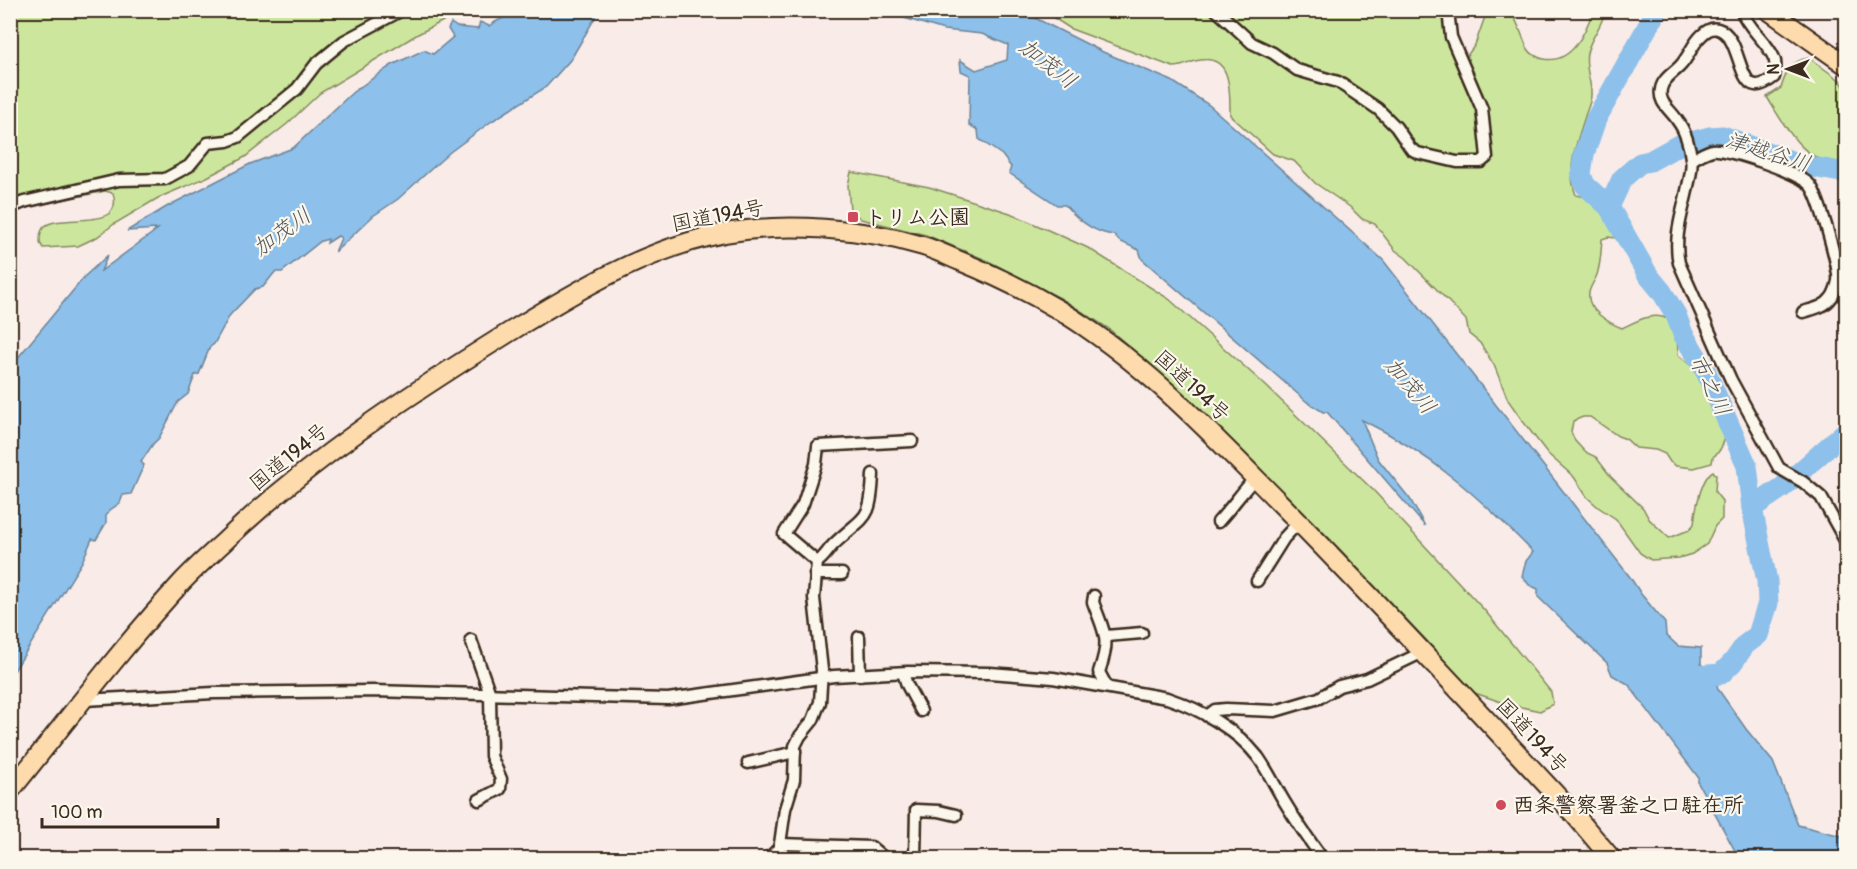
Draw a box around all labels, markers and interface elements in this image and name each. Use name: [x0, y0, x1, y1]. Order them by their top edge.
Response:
water label: 加茂川: [1013, 33, 1083, 95]
north arrow: [1758, 39, 1818, 99]
text: N: [1764, 63, 1784, 74]
water label: 津越谷川: [1722, 126, 1814, 178]
street label: 国道194号: [669, 194, 767, 238]
water label: 加茂川: [247, 201, 317, 263]
place label: トリム公園: [865, 204, 970, 231]
marker: トリム公園: [846, 210, 860, 224]
street label: 国道194号: [1148, 344, 1236, 428]
water label: 市之川: [1683, 349, 1737, 421]
water label: 加茂川: [1378, 352, 1442, 420]
street label: 国道194号: [244, 417, 334, 497]
street label: 国道194号: [1490, 692, 1574, 780]
scale bar: [42, 791, 218, 829]
place label: 西条警察署釜之口駐在所: [1513, 792, 1744, 819]
marker: 西条警察署釜之口駐在所: [1494, 798, 1508, 812]
text: 100 m: [51, 801, 103, 824]

